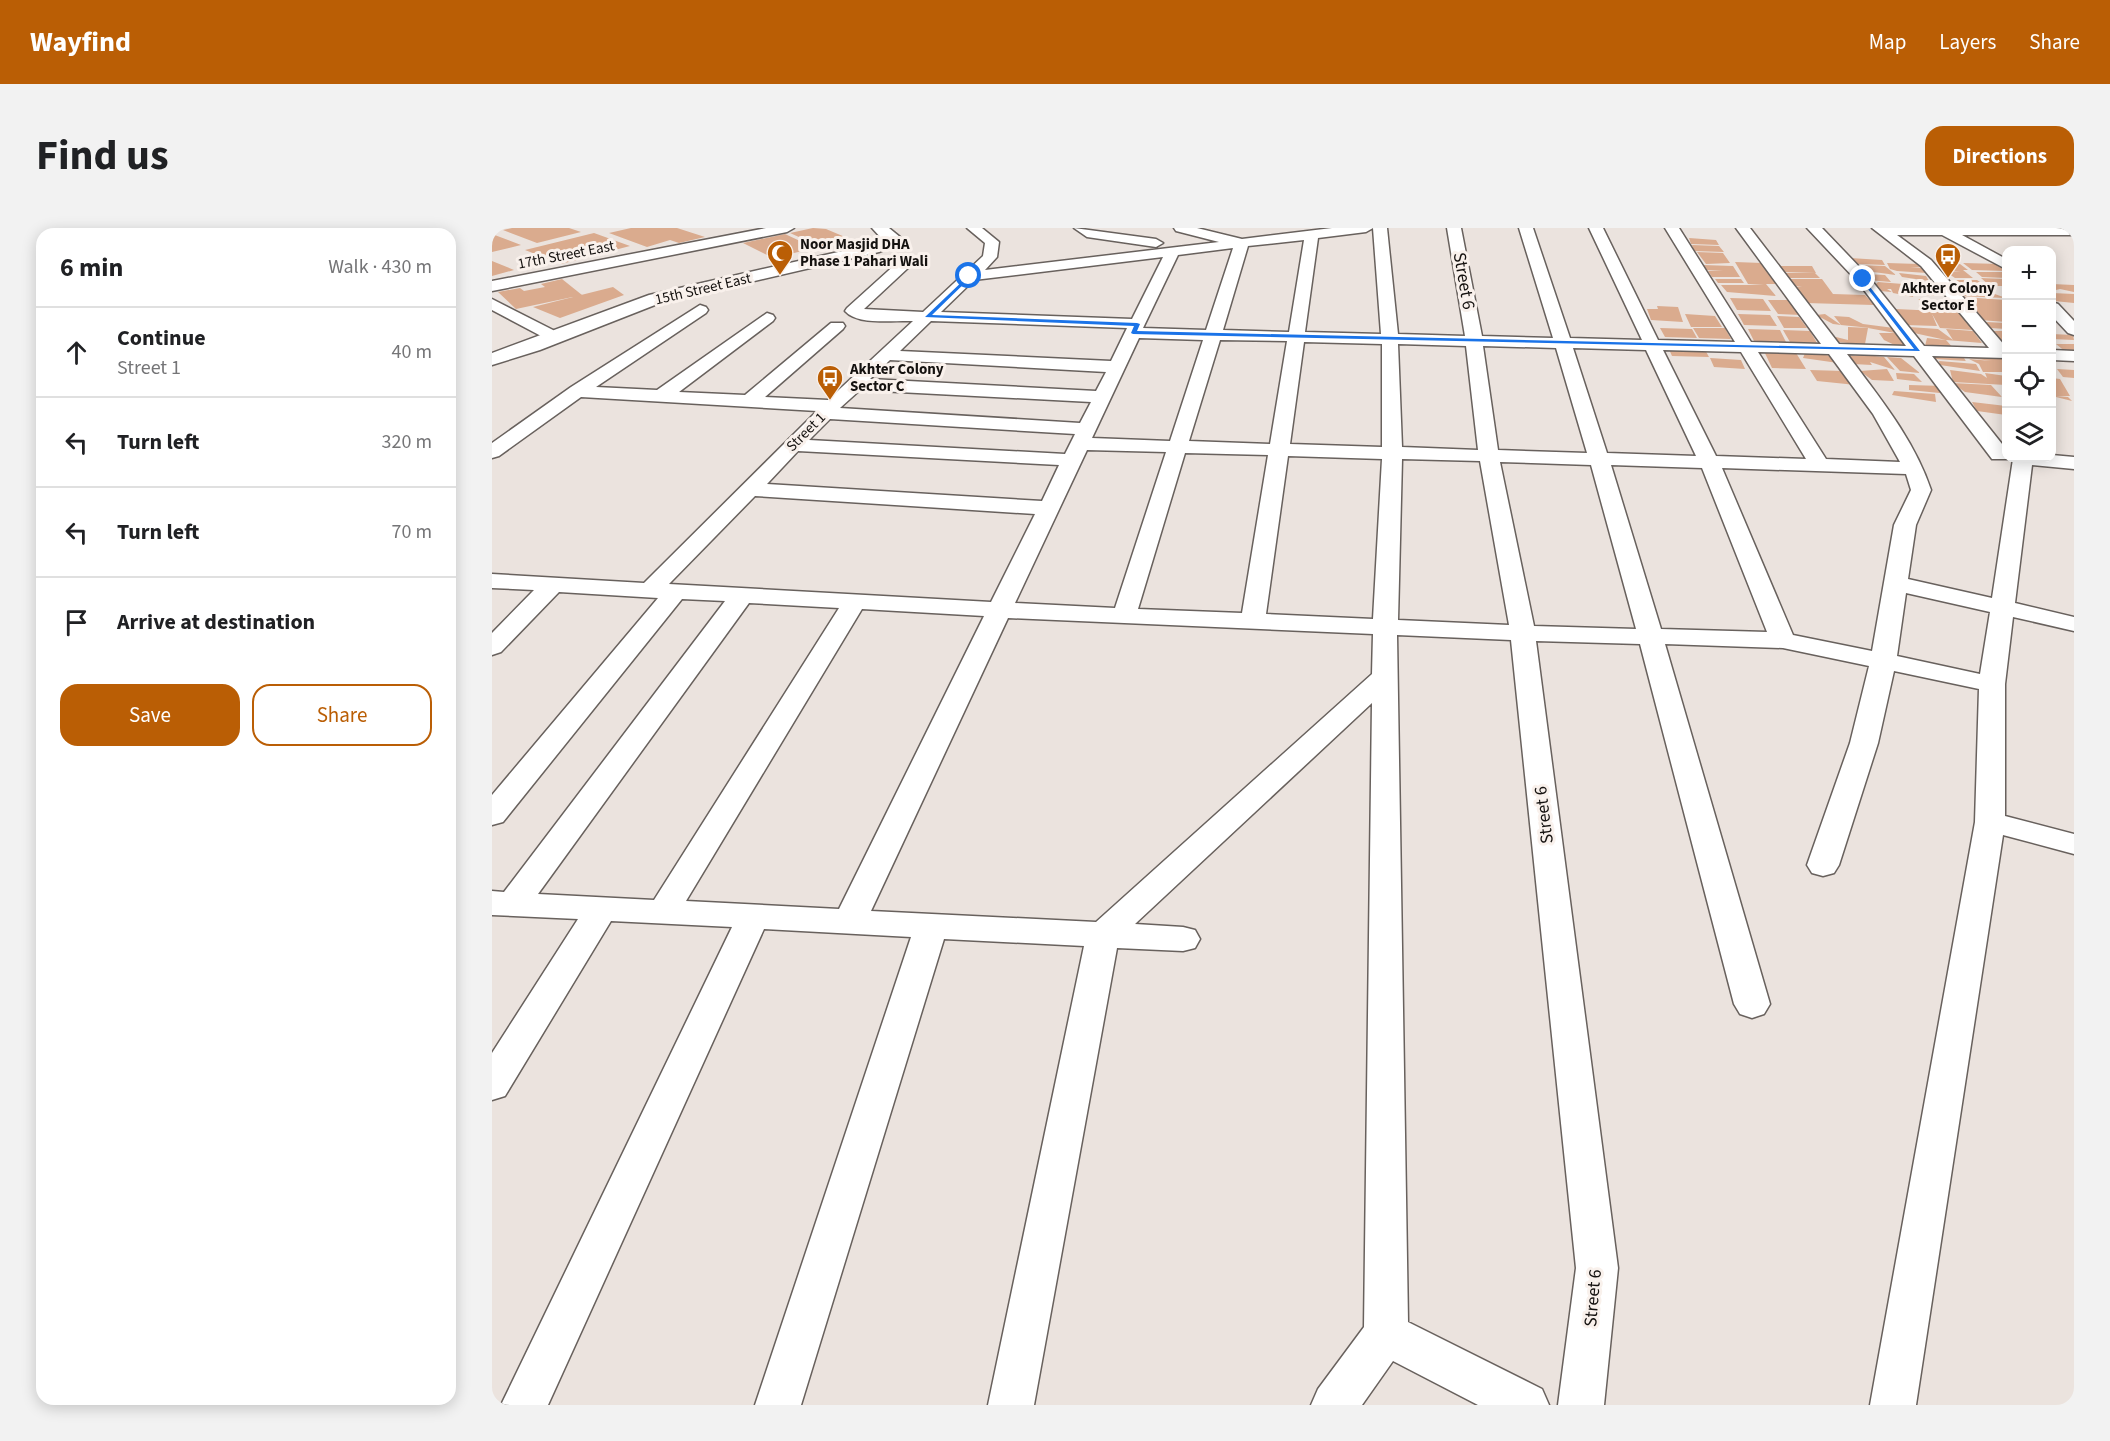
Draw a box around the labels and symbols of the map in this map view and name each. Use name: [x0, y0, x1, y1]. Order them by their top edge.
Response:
place label: Noor Masjid DHA Phase 1 Pahari Wali: [800, 234, 928, 272]
street label: 17th Street East: [516, 235, 616, 275]
mosque icon: Noor Masjid DHA Phase 1 Pahari Wali: [765, 238, 795, 276]
bus stop icon: Akhter Colony Sector E: [1933, 241, 1963, 279]
street label: Street 6: [1447, 250, 1481, 312]
route start: [955, 262, 981, 288]
route end: [1849, 265, 1875, 291]
street label: 15th Street East: [653, 268, 753, 310]
place label: Akhter Colony Sector E: [1900, 278, 1995, 316]
place label: Akhter Colony Sector C: [849, 359, 944, 397]
bus stop icon: Akhter Colony Sector C: [815, 363, 845, 401]
street label: Street 1: [782, 408, 830, 456]
street label: Street 6: [1528, 785, 1560, 845]
street label: Street 6: [1578, 1268, 1608, 1328]

